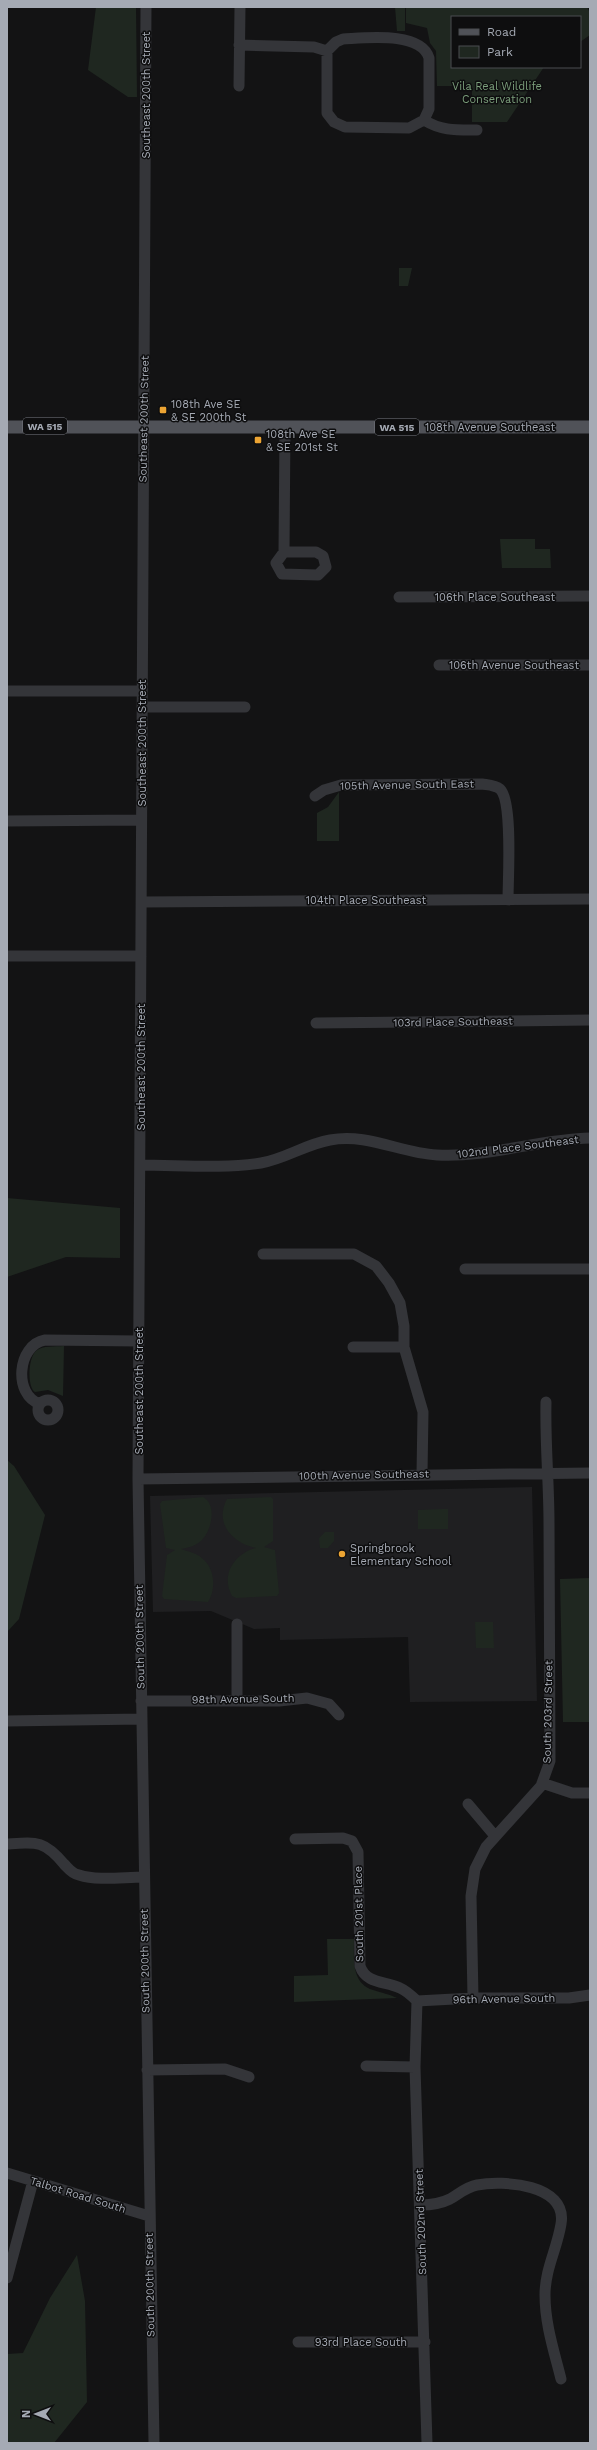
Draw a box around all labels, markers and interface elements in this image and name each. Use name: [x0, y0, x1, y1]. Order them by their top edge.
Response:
legend: [451, 16, 581, 68]
text: Road: [487, 25, 516, 39]
street label: Southeast 200th Street: [140, 31, 153, 158]
text: Park: [487, 45, 513, 59]
park label: Vila Real Wildlife Conservation: [452, 80, 542, 106]
street label: Southeast 200th Street: [136, 355, 152, 483]
place label: 108th Ave SE & SE 200th St: [171, 398, 247, 424]
marker: 108th Ave SE & SE 200th St: [158, 405, 168, 415]
road number: WA 515: [23, 418, 67, 434]
road number: WA 515: [375, 419, 419, 435]
street label: 108th Avenue Southeast: [425, 421, 555, 434]
place label: 108th Ave SE & SE 201st St: [266, 428, 338, 454]
marker: 108th Ave SE & SE 201st St: [253, 435, 263, 445]
street label: 106th Place Southeast: [435, 591, 556, 604]
street label: 106th Avenue Southeast: [449, 659, 579, 672]
street label: Southeast 200th Street: [136, 679, 149, 806]
street label: 105th Avenue South East: [340, 777, 475, 793]
street label: 104th Place Southeast: [306, 894, 427, 907]
street label: Southeast 200th Street: [135, 1003, 148, 1130]
street label: 103rd Place Southeast: [393, 1014, 513, 1030]
street label: 102nd Place Southeast: [456, 1133, 580, 1161]
street label: Southeast 200th Street: [133, 1327, 146, 1454]
street label: 100th Avenue Southeast: [299, 1467, 430, 1483]
place label: Springbrook Elementary School: [350, 1542, 452, 1568]
marker: Springbrook Elementary School: [337, 1549, 347, 1559]
street label: South 200th Street: [133, 1585, 147, 1689]
street label: South 203rd Street: [541, 1660, 555, 1764]
street label: 98th Avenue South: [191, 1692, 295, 1706]
street label: South 201st Place: [352, 1866, 366, 1962]
street label: South 200th Street: [138, 1909, 152, 2013]
street label: 96th Avenue South: [453, 1992, 555, 2006]
street label: South 202nd Street: [413, 2168, 429, 2275]
street label: Talbot Road South: [29, 2174, 127, 2216]
street label: South 200th Street: [143, 2233, 157, 2337]
street label: 93rd Place South: [315, 2336, 407, 2349]
north arrow: [16, 2394, 56, 2434]
text: N: [20, 2410, 33, 2418]

